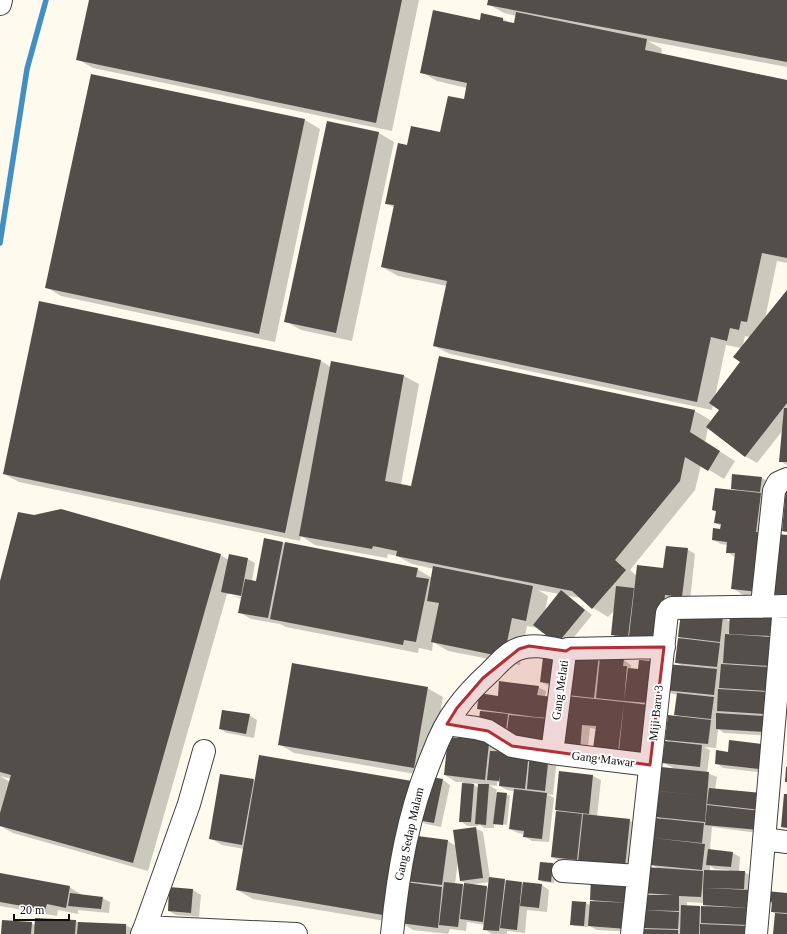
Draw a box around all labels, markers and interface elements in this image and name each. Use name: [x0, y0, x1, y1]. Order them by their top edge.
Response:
street label: Gang Melati: [549, 659, 571, 721]
street label: Miji Baru 3: [646, 684, 666, 742]
street label: Gang Mawar: [571, 748, 635, 770]
street label: Gang Sedap Malam: [391, 785, 427, 882]
scale bar: [14, 896, 69, 922]
text: 20 m: [20, 903, 45, 917]

